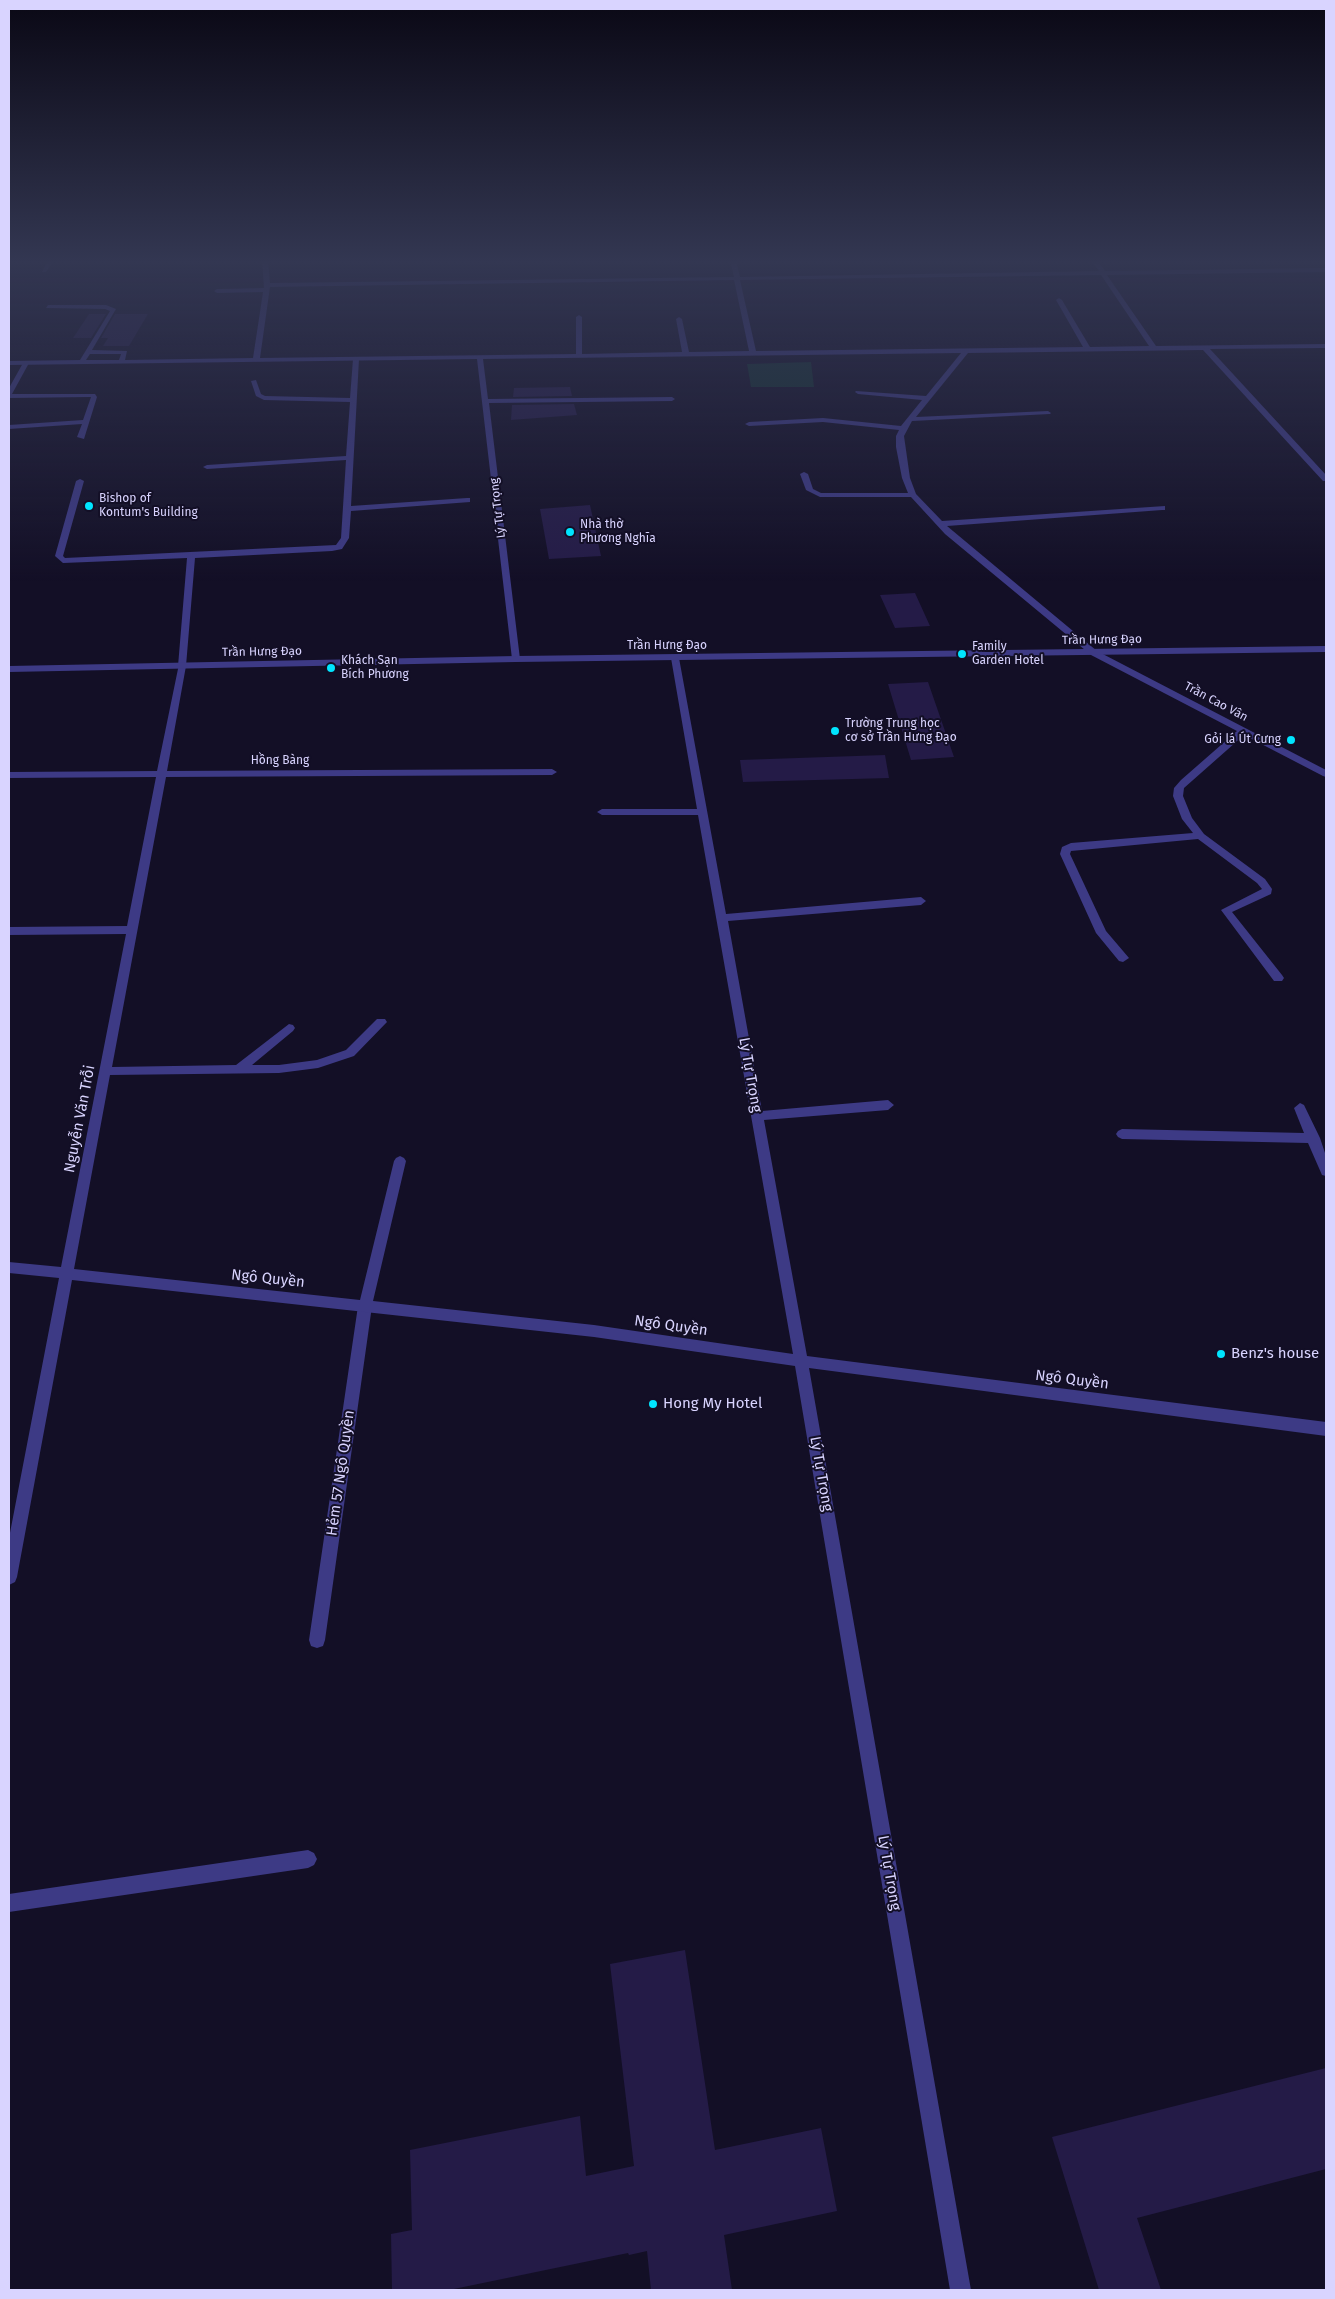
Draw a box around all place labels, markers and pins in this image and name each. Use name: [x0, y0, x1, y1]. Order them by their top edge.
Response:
place label: Bishop of Kontum's Building: [99, 492, 198, 520]
marker: Bishop of Kontum's Building: [83, 500, 95, 512]
place label: Nhà thờ Phương Nghĩa: [580, 518, 656, 546]
marker: Nhà thờ Phương Nghĩa: [564, 526, 576, 538]
place label: Family Garden Hotel: [972, 640, 1044, 668]
marker: Family Garden Hotel: [956, 648, 968, 660]
place label: Khách Sạn Bích Phương: [341, 654, 409, 682]
marker: Khách Sạn Bích Phương: [325, 662, 337, 674]
place label: Trường Trung học cơ sở Trần Hưng Đạo: [845, 717, 957, 745]
marker: Trường Trung học cơ sở Trần Hưng Đạo: [829, 725, 841, 737]
place label: Gỏi lá Út Cưng: [1204, 733, 1281, 747]
marker: Gỏi lá Út Cưng: [1285, 734, 1297, 746]
place label: Benz's house: [1231, 1345, 1319, 1363]
marker: Benz's house: [1215, 1348, 1227, 1360]
place label: Hong My Hotel: [663, 1395, 762, 1413]
marker: Hong My Hotel: [647, 1398, 659, 1410]

